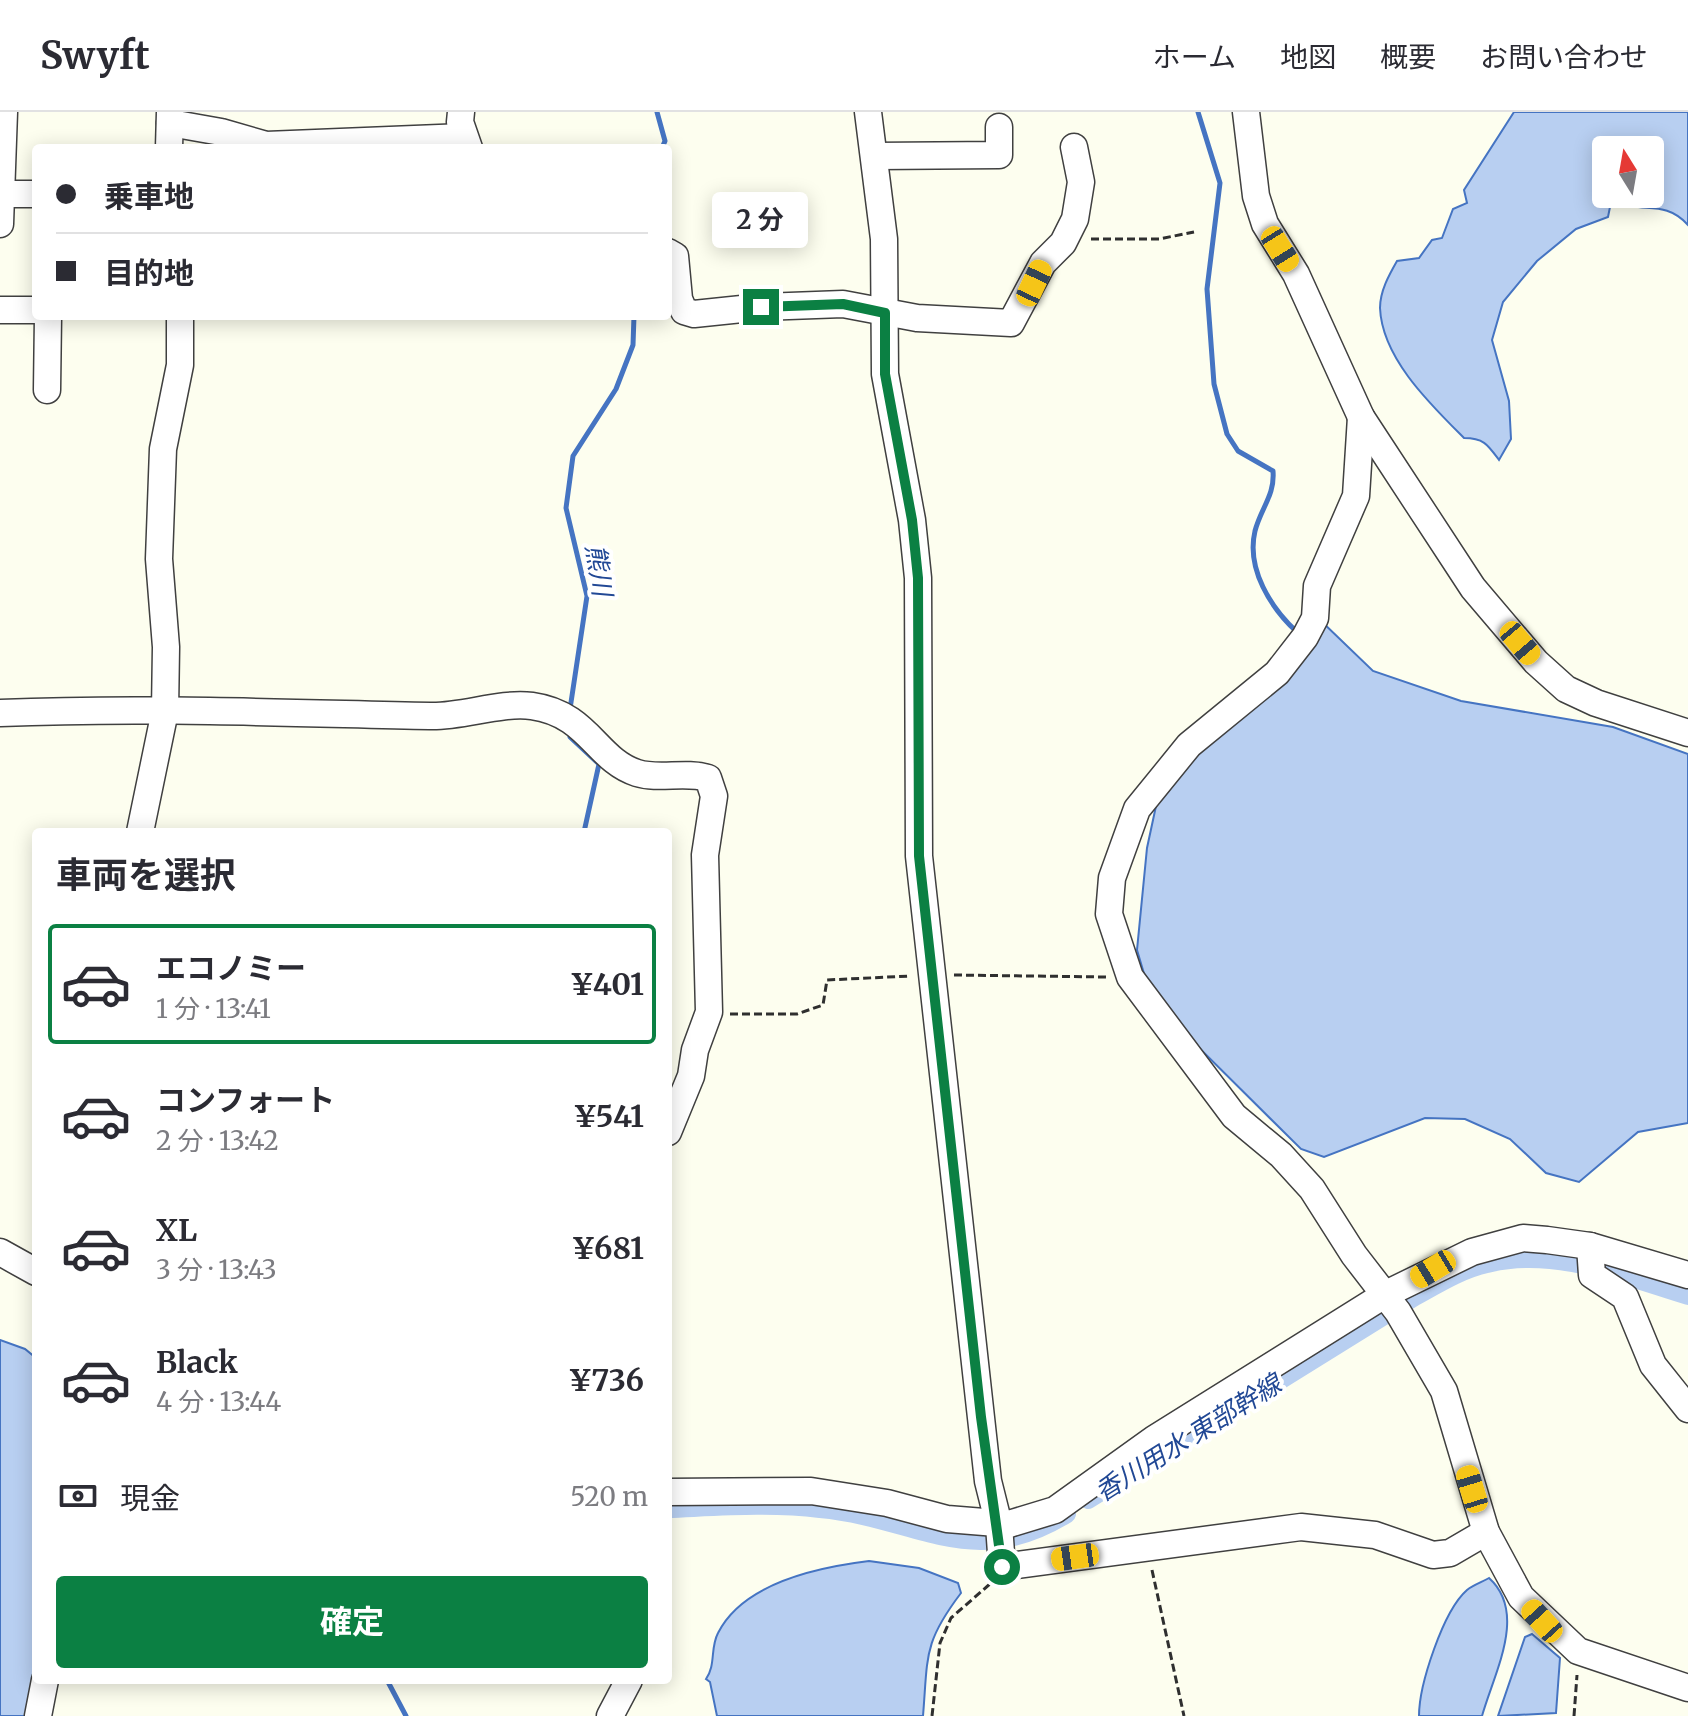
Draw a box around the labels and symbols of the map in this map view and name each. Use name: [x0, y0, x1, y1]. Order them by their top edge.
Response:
north arrow: [1592, 136, 1664, 208]
callout: 2 分: [713, 191, 809, 247]
car: [1257, 222, 1303, 276]
car: [1013, 256, 1055, 310]
route end: [743, 289, 779, 325]
water label: 熊川: [579, 542, 620, 601]
car: [1495, 617, 1545, 669]
car: [1406, 1246, 1460, 1292]
water label: 香川用水 東部幹線: [1088, 1365, 1290, 1508]
car: [1454, 1463, 1490, 1515]
car: [1050, 1542, 1100, 1572]
route start: [984, 1549, 1020, 1585]
car: [1517, 1595, 1567, 1647]

